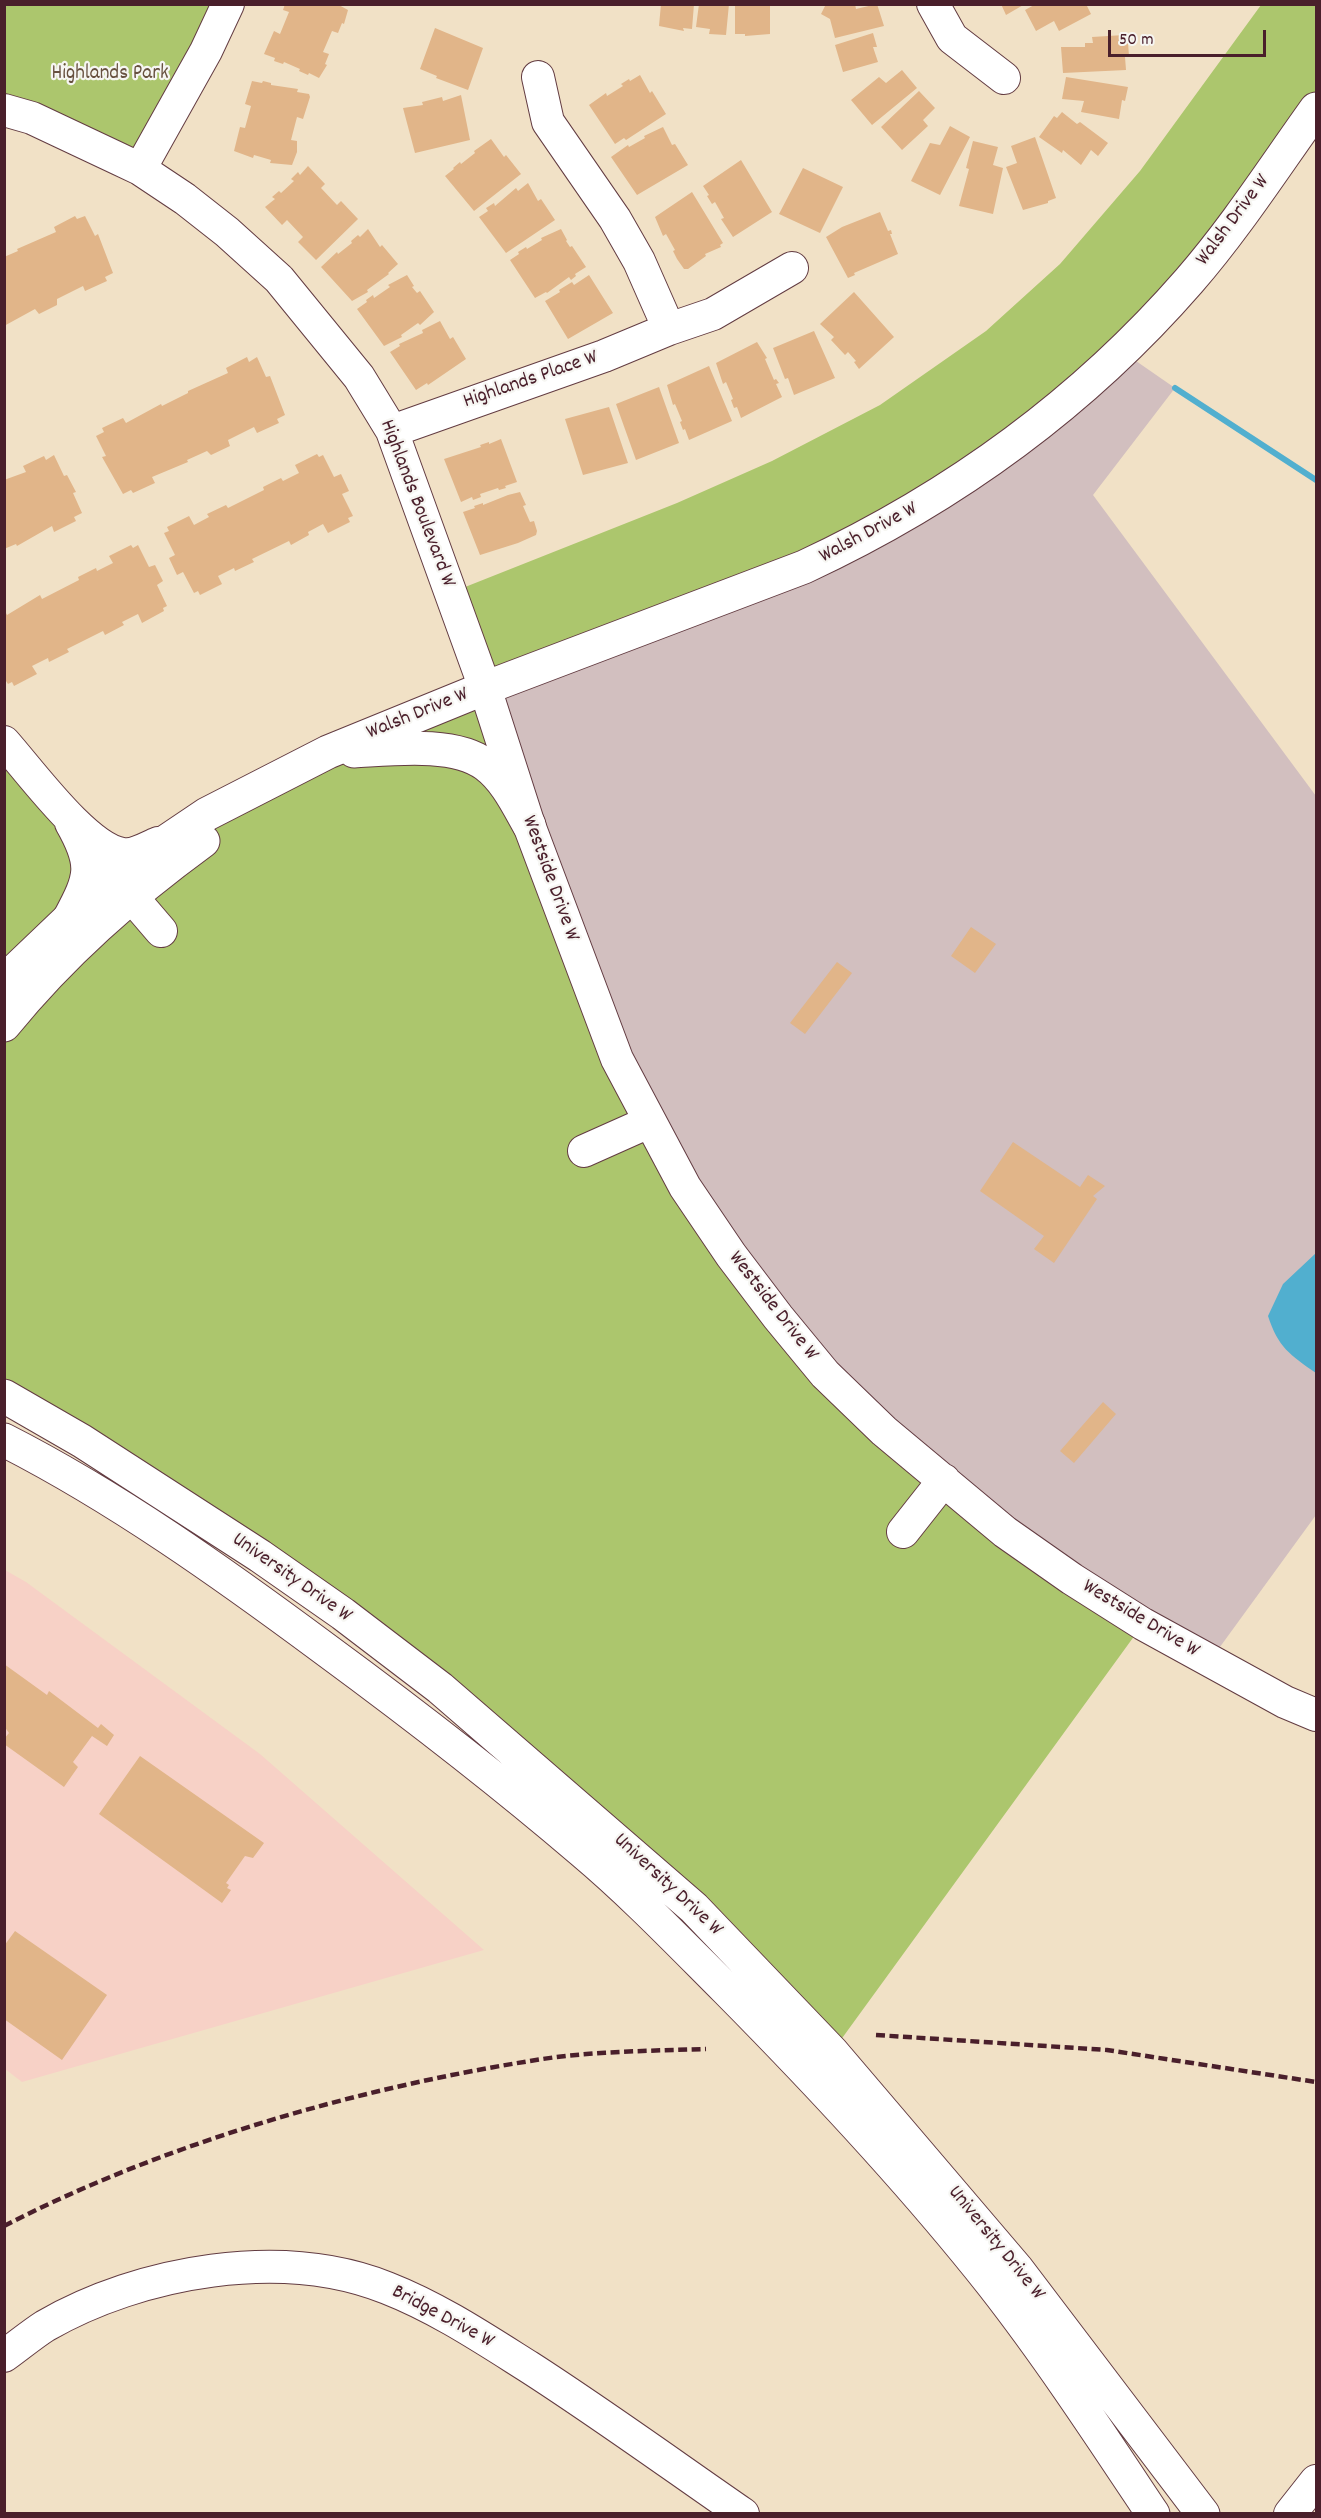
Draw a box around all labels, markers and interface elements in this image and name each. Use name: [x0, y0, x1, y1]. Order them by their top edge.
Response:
scale bar: [1111, 18, 1268, 56]
text: 50 m: [1119, 28, 1154, 53]
park label: Highlands Park: [51, 62, 169, 88]
street label: Walsh Drive W: [1192, 170, 1276, 272]
street label: Highlands Place W: [461, 346, 601, 416]
street label: Highlands Boulevard W: [372, 417, 460, 591]
street label: Walsh Drive W: [816, 498, 922, 570]
street label: Walsh Drive W: [363, 683, 473, 747]
street label: Westside Drive W: [515, 813, 583, 945]
street label: Westside Drive W: [722, 1247, 822, 1367]
street label: University Drive W: [226, 1528, 356, 1630]
street label: Westside Drive W: [1077, 1575, 1203, 1665]
street label: University Drive W: [607, 1829, 727, 1943]
street label: University Drive W: [941, 2181, 1049, 2307]
street label: Bridge Drive W: [387, 2281, 497, 2355]

